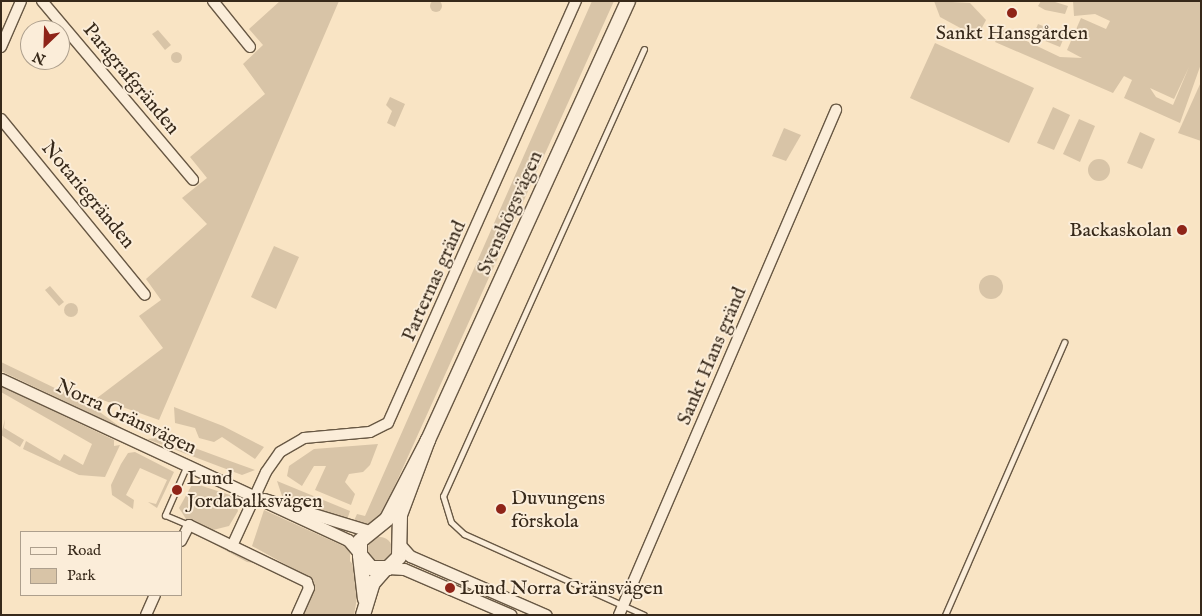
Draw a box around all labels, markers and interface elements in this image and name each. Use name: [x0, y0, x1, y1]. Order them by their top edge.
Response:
marker: Sankt Hansgården: [1006, 7, 1018, 19]
street label: Paragrafgränden: [77, 18, 185, 140]
north arrow: [20, 20, 70, 70]
place label: Sankt Hansgården: [936, 21, 1088, 45]
text: N: [30, 47, 49, 68]
street label: Notariegränden: [36, 136, 140, 254]
street label: Svenshögsvägen: [472, 147, 548, 279]
street label: Parternas gränd: [397, 217, 471, 345]
place label: Backaskolan: [1069, 218, 1172, 242]
marker: Backaskolan: [1176, 224, 1188, 236]
street label: Sankt Hans gränd: [672, 283, 752, 429]
street label: Norra Gränsvägen: [52, 374, 200, 460]
place label: Lund Jordabalksvägen: [187, 466, 323, 513]
marker: Lund Jordabalksvägen: [171, 484, 183, 496]
place label: Duvungens förskola: [511, 486, 605, 533]
marker: Duvungens förskola: [495, 503, 507, 515]
legend: [20, 531, 182, 596]
text: Road: [67, 541, 101, 560]
text: Park: [67, 566, 96, 585]
place label: Lund Norra Gränsvägen: [460, 576, 663, 600]
marker: Lund Norra Gränsvägen: [444, 582, 456, 594]

